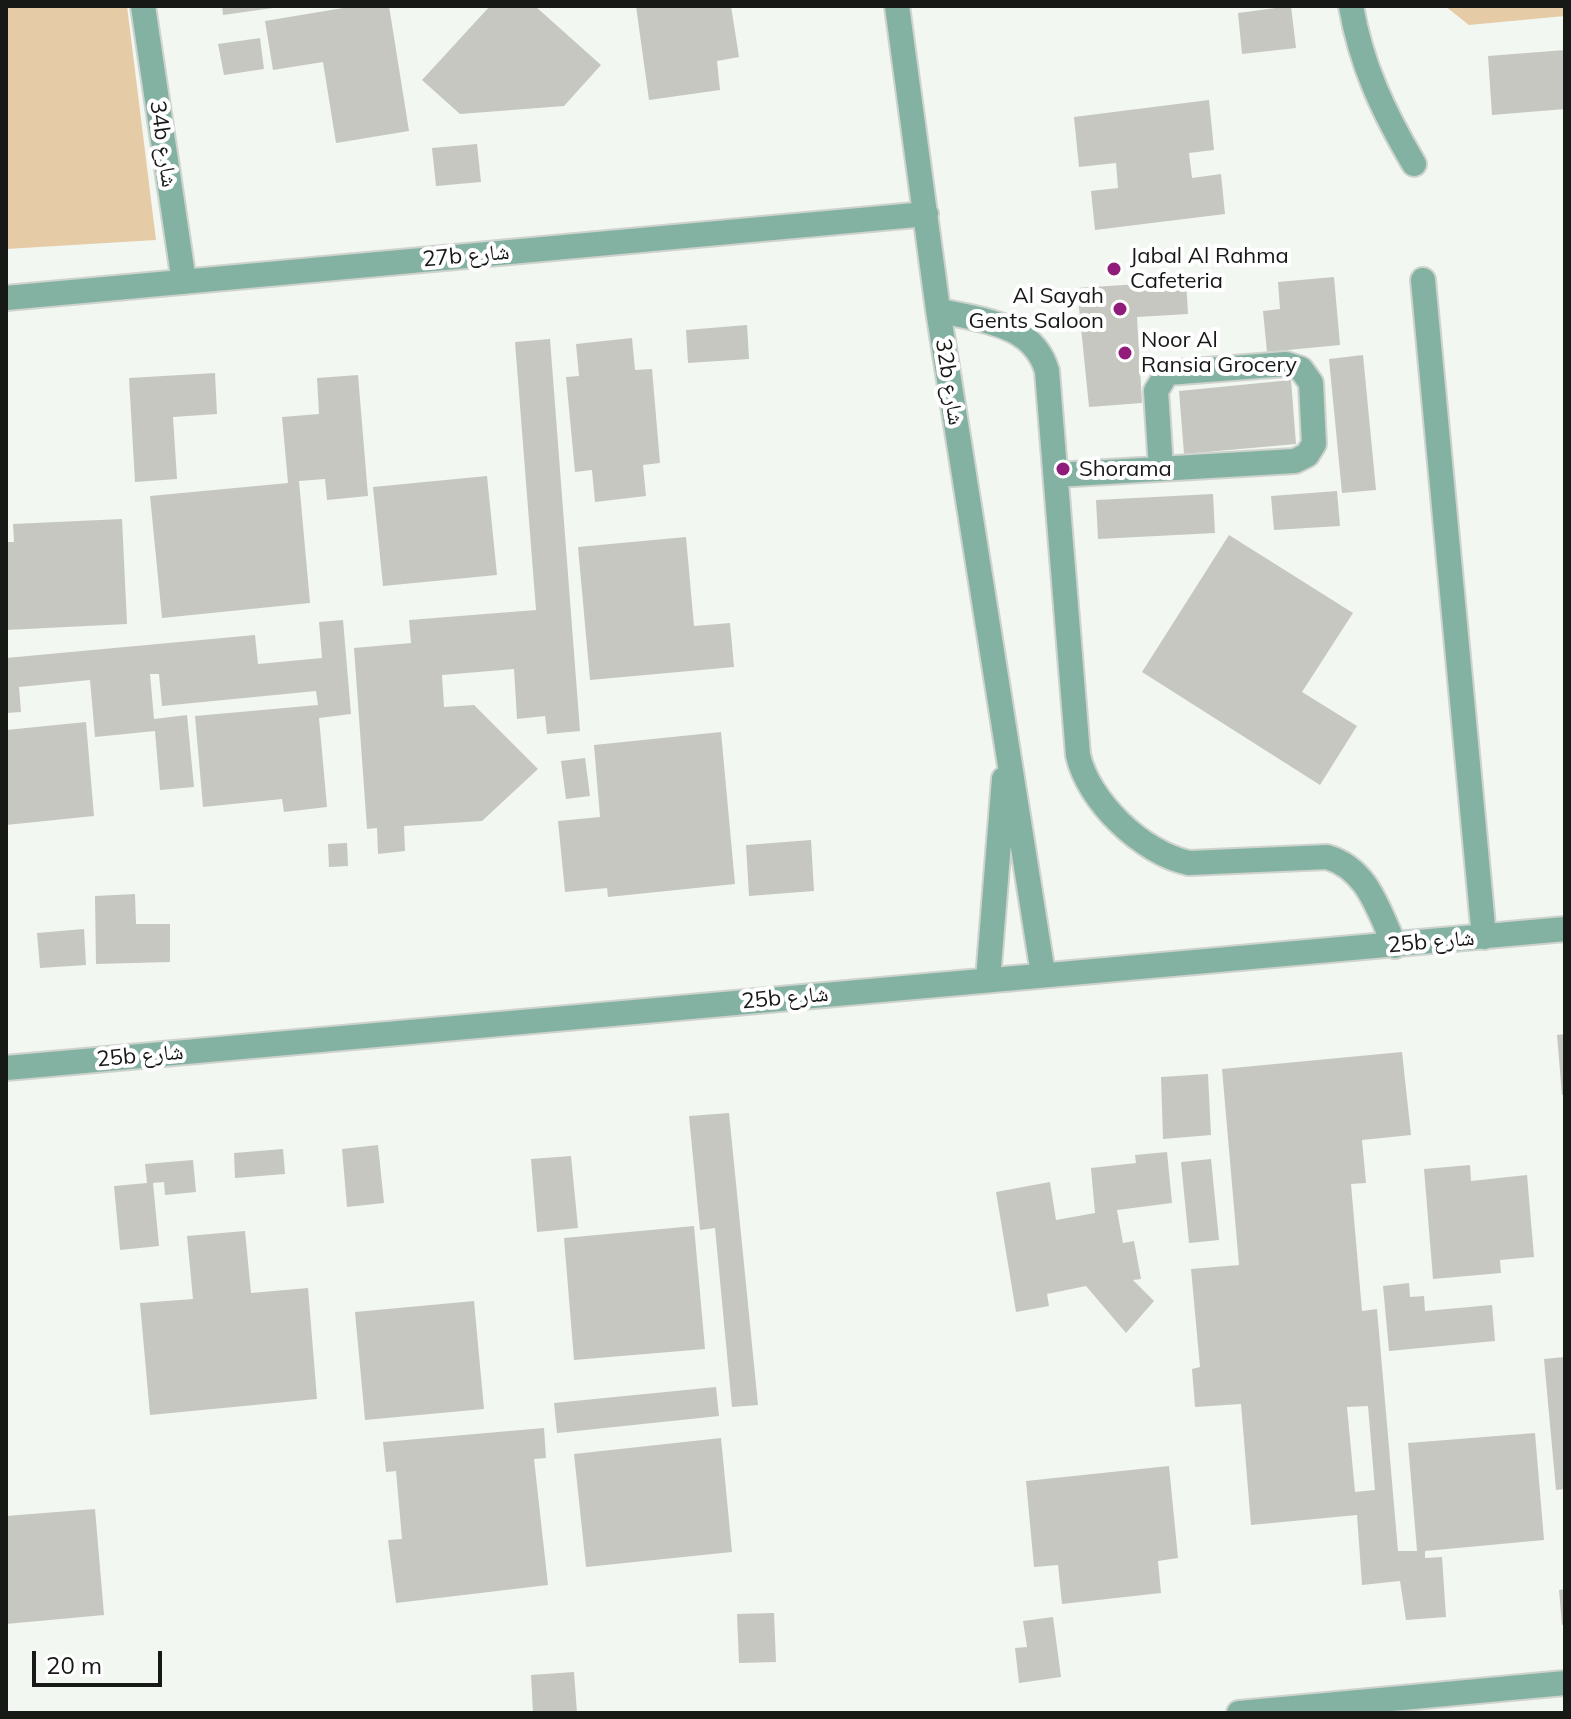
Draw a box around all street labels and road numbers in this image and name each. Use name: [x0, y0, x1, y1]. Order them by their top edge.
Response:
street label: 34b شارع: [144, 99, 182, 189]
street label: 27b شارع: [421, 239, 511, 273]
street label: 32b شارع: [929, 337, 969, 427]
street label: 25b شارع: [1386, 925, 1476, 959]
street label: 25b شارع: [740, 981, 830, 1015]
street label: 25b شارع: [95, 1039, 185, 1073]

